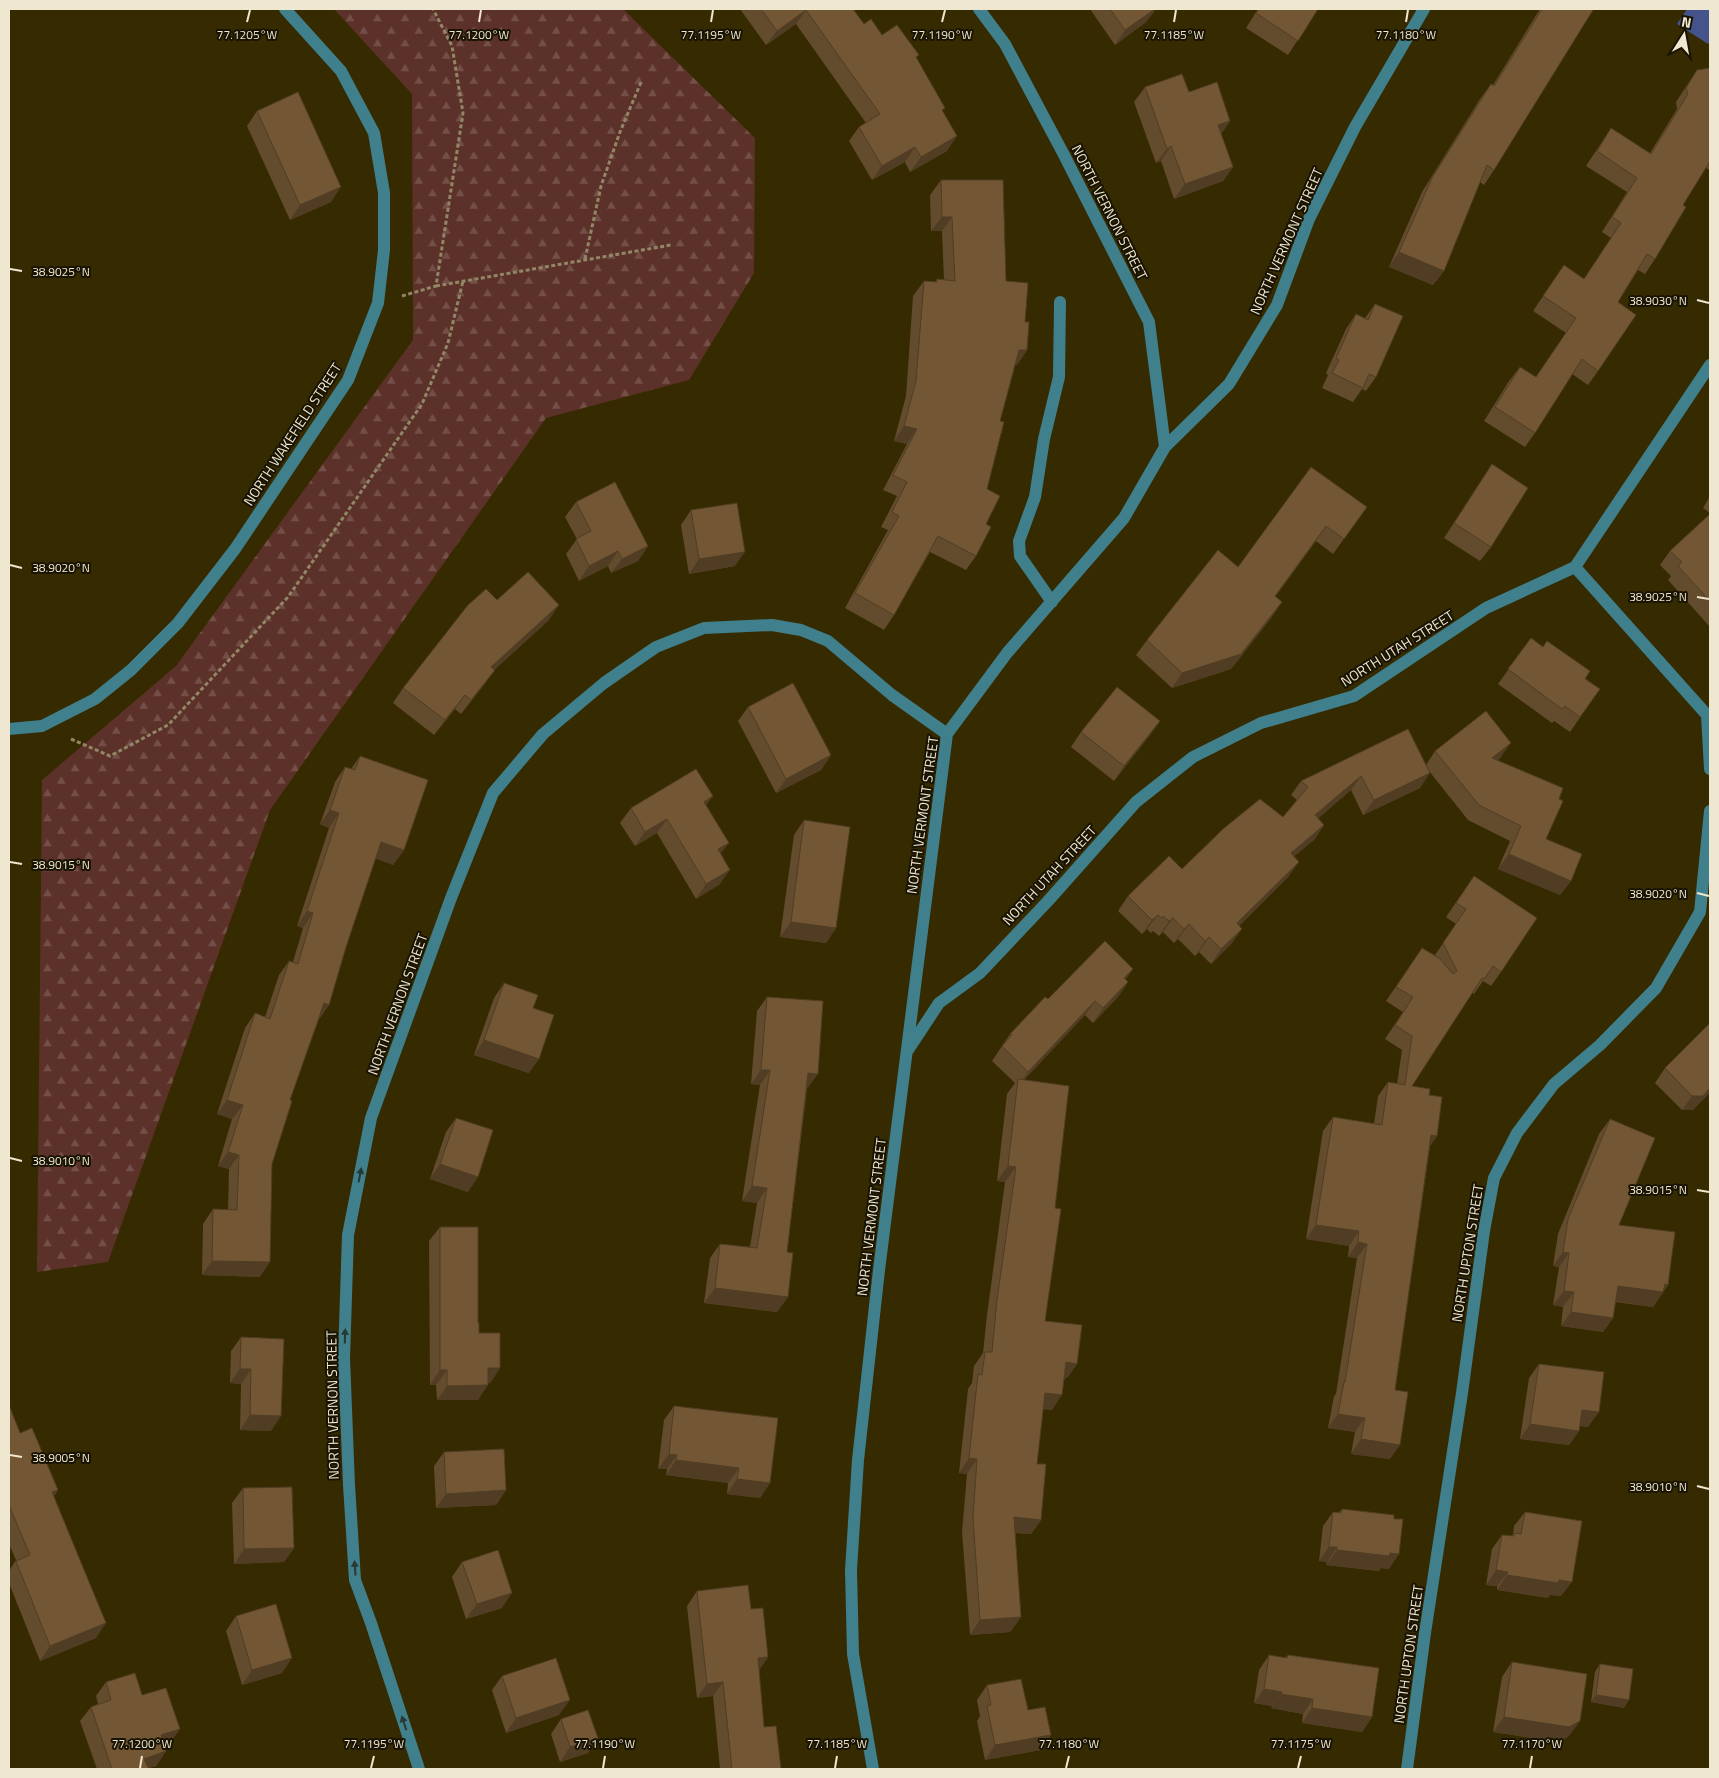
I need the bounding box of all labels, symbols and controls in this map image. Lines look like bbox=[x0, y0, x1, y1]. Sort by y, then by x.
north arrow bbox=[1659, 10, 1709, 60]
text: N bbox=[1680, 11, 1693, 33]
text: 77.1205°W bbox=[217, 25, 277, 44]
text: 77.1200°W bbox=[449, 25, 509, 44]
text: 77.1195°W bbox=[681, 25, 741, 44]
text: 77.1190°W bbox=[912, 25, 972, 44]
text: 77.1185°W bbox=[1144, 25, 1204, 44]
text: 77.1180°W bbox=[1376, 25, 1436, 44]
street label: NORTH VERNON STREET bbox=[1067, 141, 1154, 284]
street label: NORTH VERMONT STREET bbox=[1244, 164, 1328, 318]
text: 38.9025°N bbox=[32, 262, 90, 281]
text: 38.9030°N bbox=[1629, 291, 1687, 310]
street label: NORTH WAKEFIELD STREET bbox=[238, 358, 347, 510]
text: 38.9020°N bbox=[32, 558, 90, 577]
text: 38.9025°N bbox=[1629, 587, 1687, 606]
street label: NORTH UTAH STREET bbox=[1336, 604, 1458, 691]
street label: NORTH VERMONT STREET bbox=[901, 734, 944, 895]
street label: NORTH UTAH STREET bbox=[997, 820, 1101, 930]
text: 38.9015°N bbox=[32, 855, 90, 874]
text: 38.9020°N bbox=[1629, 884, 1687, 903]
street label: NORTH VERNON STREET bbox=[362, 930, 433, 1078]
street label: NORTH VERMONT STREET bbox=[851, 1136, 891, 1297]
text: 38.9010°N bbox=[32, 1151, 90, 1170]
one-way arrow bbox=[356, 1167, 364, 1183]
text: 38.9015°N bbox=[1629, 1180, 1687, 1199]
street label: NORTH UPTON STREET bbox=[1446, 1182, 1488, 1324]
one-way arrow bbox=[341, 1328, 349, 1344]
street label: NORTH VERNON STREET bbox=[320, 1330, 344, 1480]
text: 38.9005°N bbox=[32, 1448, 90, 1467]
text: 38.9010°N bbox=[1629, 1477, 1687, 1496]
one-way arrow bbox=[350, 1560, 358, 1576]
street label: NORTH UPTON STREET bbox=[1388, 1583, 1428, 1725]
one-way arrow bbox=[400, 1715, 408, 1730]
text: 77.1200°W bbox=[112, 1734, 172, 1753]
text: 77.1195°W bbox=[344, 1734, 404, 1753]
text: 77.1190°W bbox=[575, 1734, 635, 1753]
text: 77.1185°W bbox=[807, 1734, 867, 1753]
text: 77.1180°W bbox=[1039, 1734, 1099, 1753]
text: 77.1175°W bbox=[1271, 1734, 1331, 1753]
text: 77.1170°W bbox=[1502, 1734, 1562, 1753]

